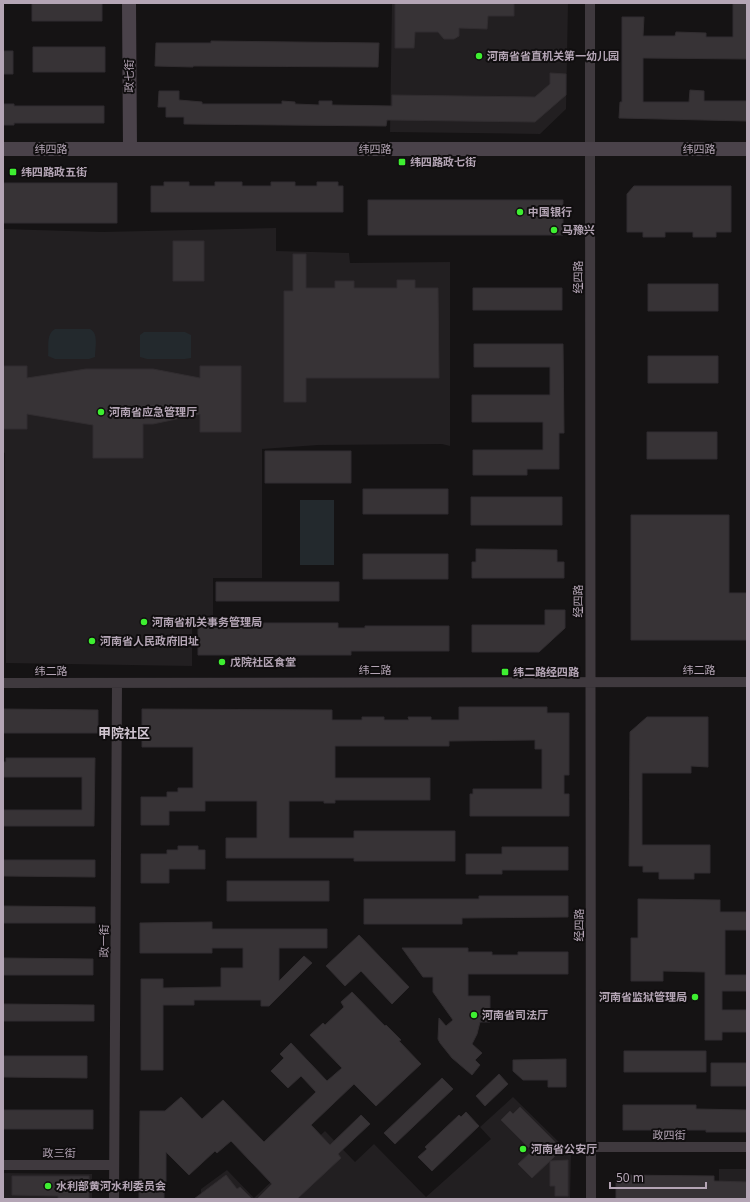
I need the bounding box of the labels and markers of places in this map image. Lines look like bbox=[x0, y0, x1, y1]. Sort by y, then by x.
place label: 河南省省直机关第一幼儿园 bbox=[487, 48, 619, 63]
marker: 河南省省直机关第一幼儿园 bbox=[474, 51, 484, 61]
place label: 纬四路政七街 bbox=[410, 154, 476, 169]
marker: 纬四路政七街 bbox=[397, 157, 407, 167]
place label: 纬四路政五街 bbox=[21, 164, 87, 179]
marker: 纬四路政五街 bbox=[8, 167, 18, 177]
place label: 中国银行 bbox=[528, 204, 572, 219]
marker: 中国银行 bbox=[515, 207, 525, 217]
place label: 马豫兴 bbox=[562, 222, 595, 237]
marker: 马豫兴 bbox=[549, 225, 559, 235]
place label: 河南省应急管理厅 bbox=[109, 404, 197, 419]
marker: 河南省应急管理厅 bbox=[96, 407, 106, 417]
place label: 河南省机关事务管理局 bbox=[152, 614, 262, 629]
marker: 河南省机关事务管理局 bbox=[139, 617, 149, 627]
place label: 河南省人民政府旧址 bbox=[100, 633, 199, 648]
marker: 河南省人民政府旧址 bbox=[87, 636, 97, 646]
place label: 戊院社区食堂 bbox=[230, 654, 296, 669]
marker: 戊院社区食堂 bbox=[217, 657, 227, 667]
place label: 纬二路经四路 bbox=[513, 664, 580, 679]
marker: 纬二路经四路 bbox=[500, 667, 510, 677]
place label: 河南省监狱管理局 bbox=[599, 989, 687, 1004]
marker: 河南省监狱管理局 bbox=[690, 992, 700, 1002]
place label: 河南省司法厅 bbox=[482, 1007, 548, 1022]
marker: 河南省司法厅 bbox=[469, 1010, 479, 1020]
place label: 河南省公安厅 bbox=[531, 1141, 597, 1156]
marker: 河南省公安厅 bbox=[518, 1144, 528, 1154]
place label: 水利部黄河水利委员会 bbox=[56, 1178, 166, 1193]
marker: 水利部黄河水利委员会 bbox=[43, 1181, 53, 1191]

